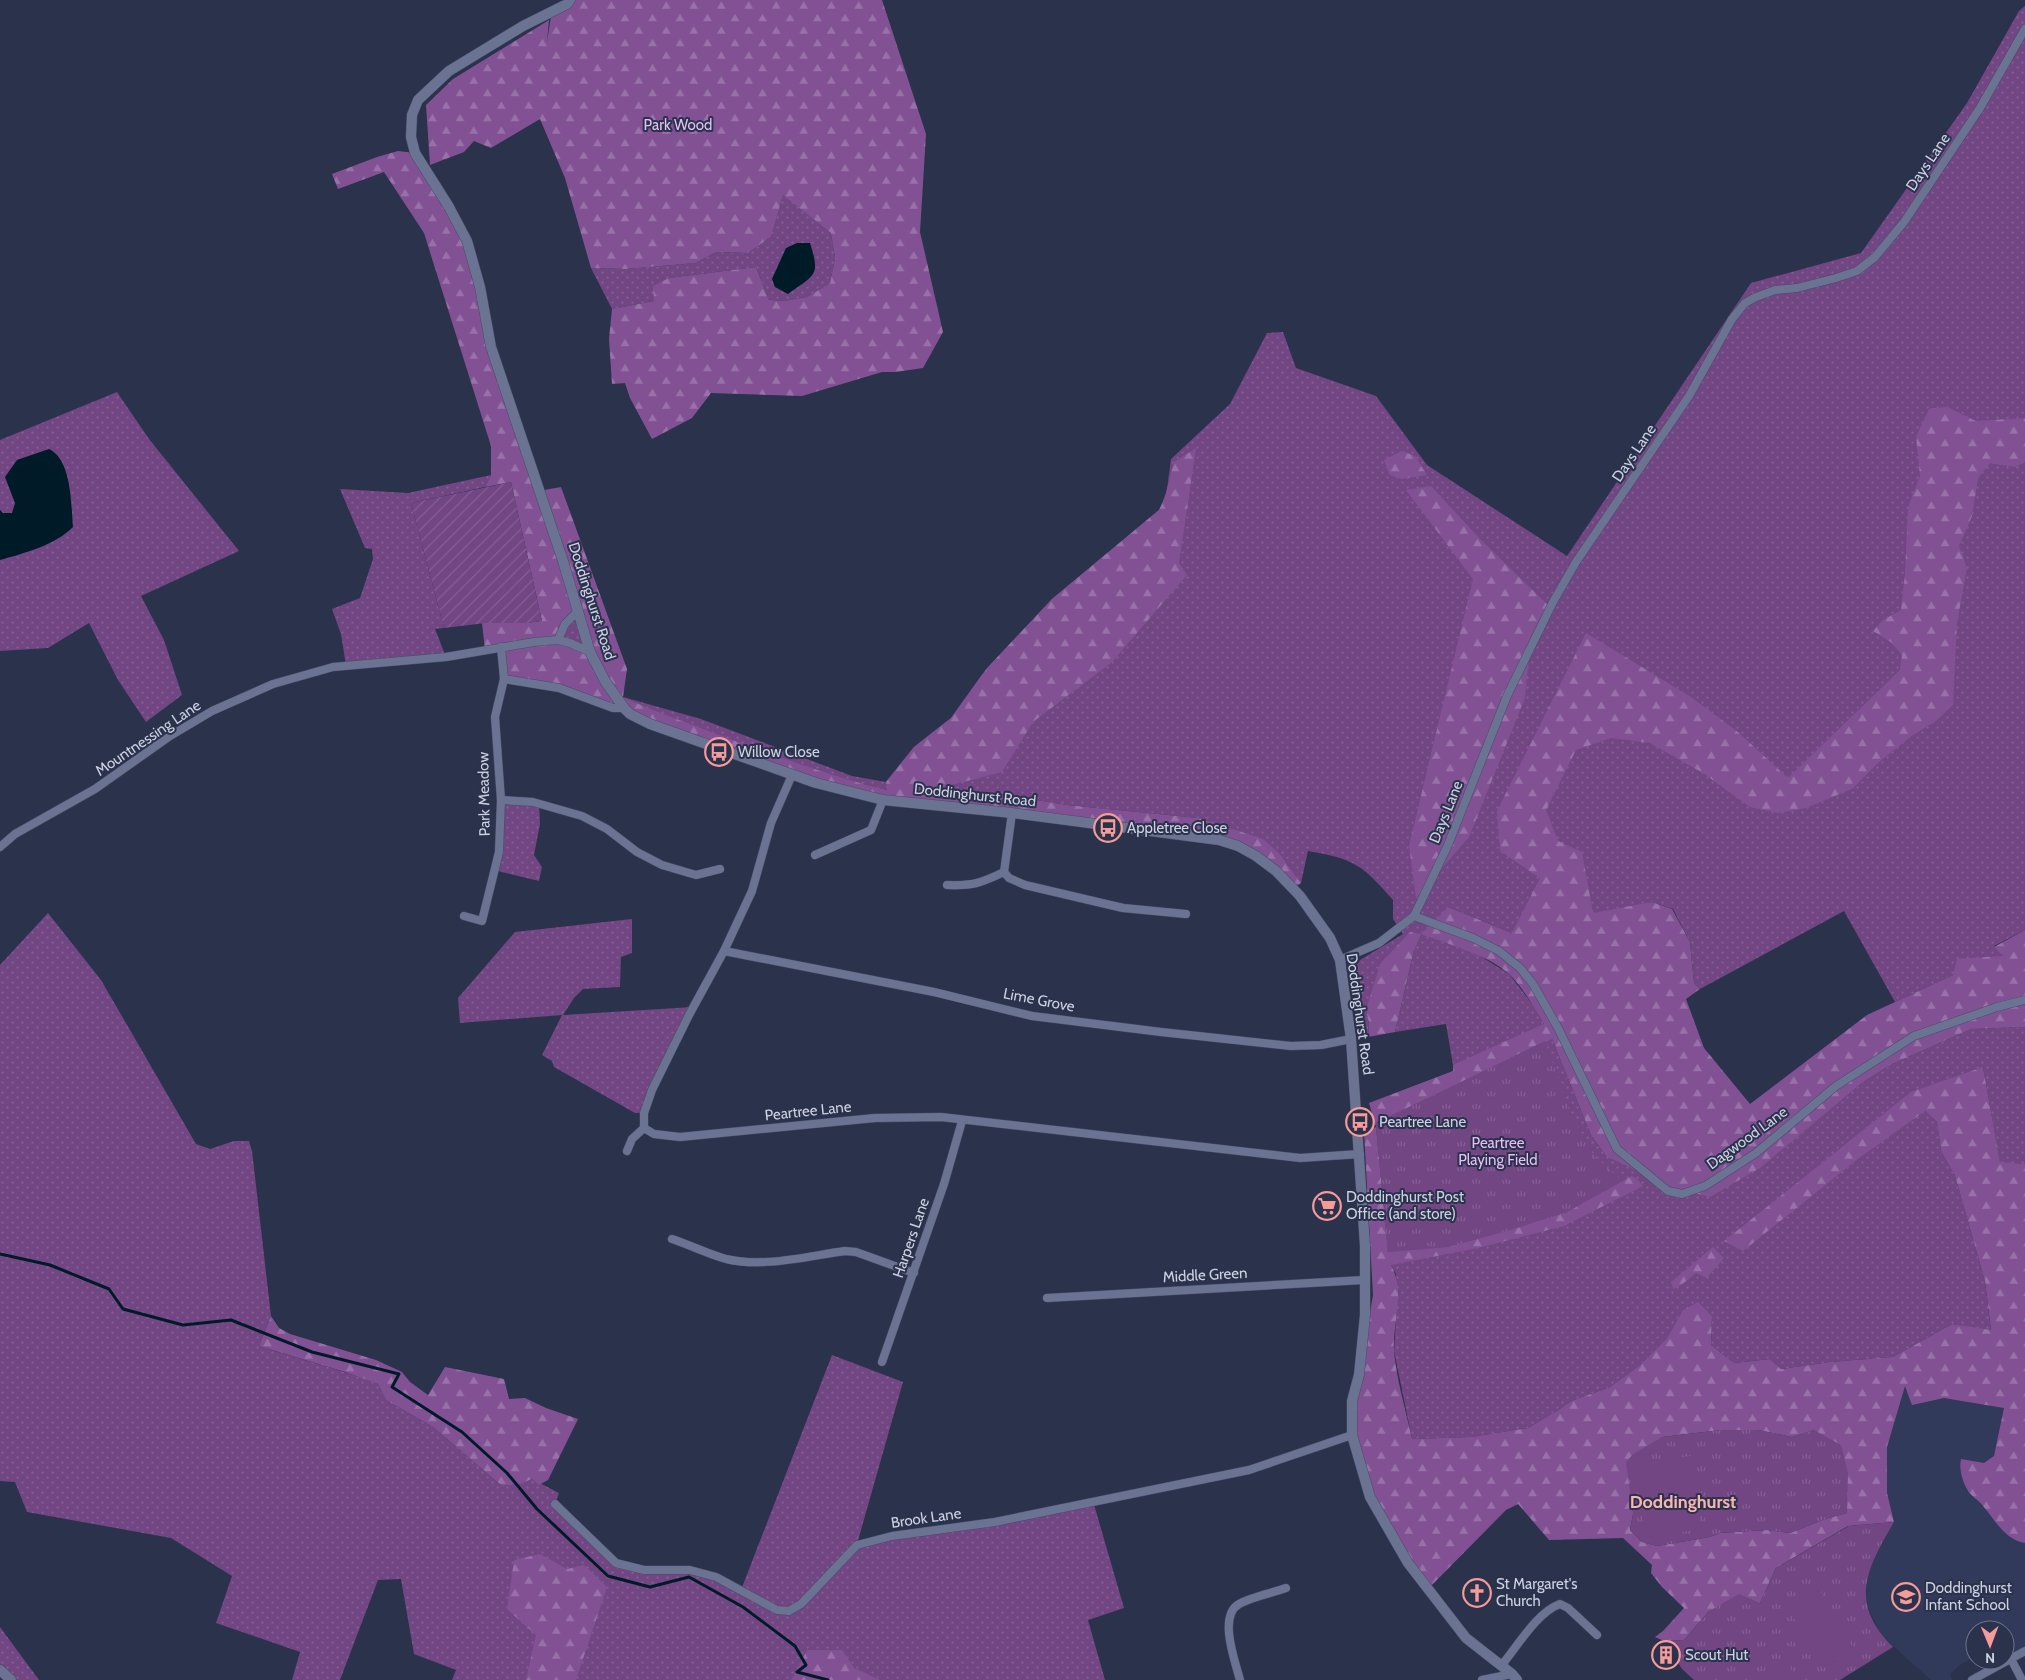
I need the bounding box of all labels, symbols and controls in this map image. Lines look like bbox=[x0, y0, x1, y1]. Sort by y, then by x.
park label: Park Wood bbox=[644, 116, 712, 134]
street label: Days Lane bbox=[1902, 130, 1954, 194]
street label: Days Lane bbox=[1608, 421, 1660, 485]
street label: Doddinghurst Road bbox=[564, 540, 620, 662]
street label: Mountnessing Lane bbox=[92, 696, 204, 780]
bus stop icon: Willow Close bbox=[704, 737, 734, 767]
place label: Willow Close bbox=[738, 743, 820, 761]
street label: Park Meadow bbox=[474, 751, 494, 836]
street label: Days Lane bbox=[1425, 778, 1467, 846]
street label: Doddinghurst Road bbox=[913, 780, 1037, 810]
bus stop icon: Appletree Close bbox=[1093, 813, 1123, 843]
place label: Appletree Close bbox=[1127, 819, 1228, 837]
street label: Doddinghurst Road bbox=[1343, 952, 1377, 1076]
street label: Lime Grove bbox=[1002, 984, 1077, 1016]
street label: Peartree Lane bbox=[764, 1097, 853, 1125]
street label: Dagwood Lane bbox=[1703, 1103, 1791, 1173]
bus stop icon: Peartree Lane bbox=[1345, 1107, 1375, 1137]
place label: Peartree Lane bbox=[1379, 1113, 1466, 1131]
park label: Peartree Playing Field bbox=[1458, 1134, 1538, 1169]
place label: Doddinghurst Post Office (and store) bbox=[1346, 1188, 1464, 1223]
supermarket icon: Doddinghurst Post Office (and store) bbox=[1312, 1191, 1342, 1221]
street label: Harpers Lane bbox=[889, 1195, 933, 1280]
street label: Middle Green bbox=[1162, 1264, 1248, 1286]
district label: Doddinghurst bbox=[1630, 1491, 1736, 1513]
street label: Brook Lane bbox=[890, 1504, 963, 1532]
place label: St Margaret's Church bbox=[1496, 1575, 1577, 1610]
church icon: St Margaret's Church bbox=[1462, 1578, 1492, 1608]
place label: Doddinghurst Infant School bbox=[1925, 1579, 2012, 1614]
school or university icon: Doddinghurst Infant School bbox=[1891, 1582, 1921, 1612]
north arrow bbox=[1965, 1620, 2015, 1670]
building icon: Scout Hut bbox=[1651, 1640, 1681, 1670]
place label: Scout Hut bbox=[1685, 1646, 1748, 1664]
text: N bbox=[1985, 1649, 1995, 1667]

